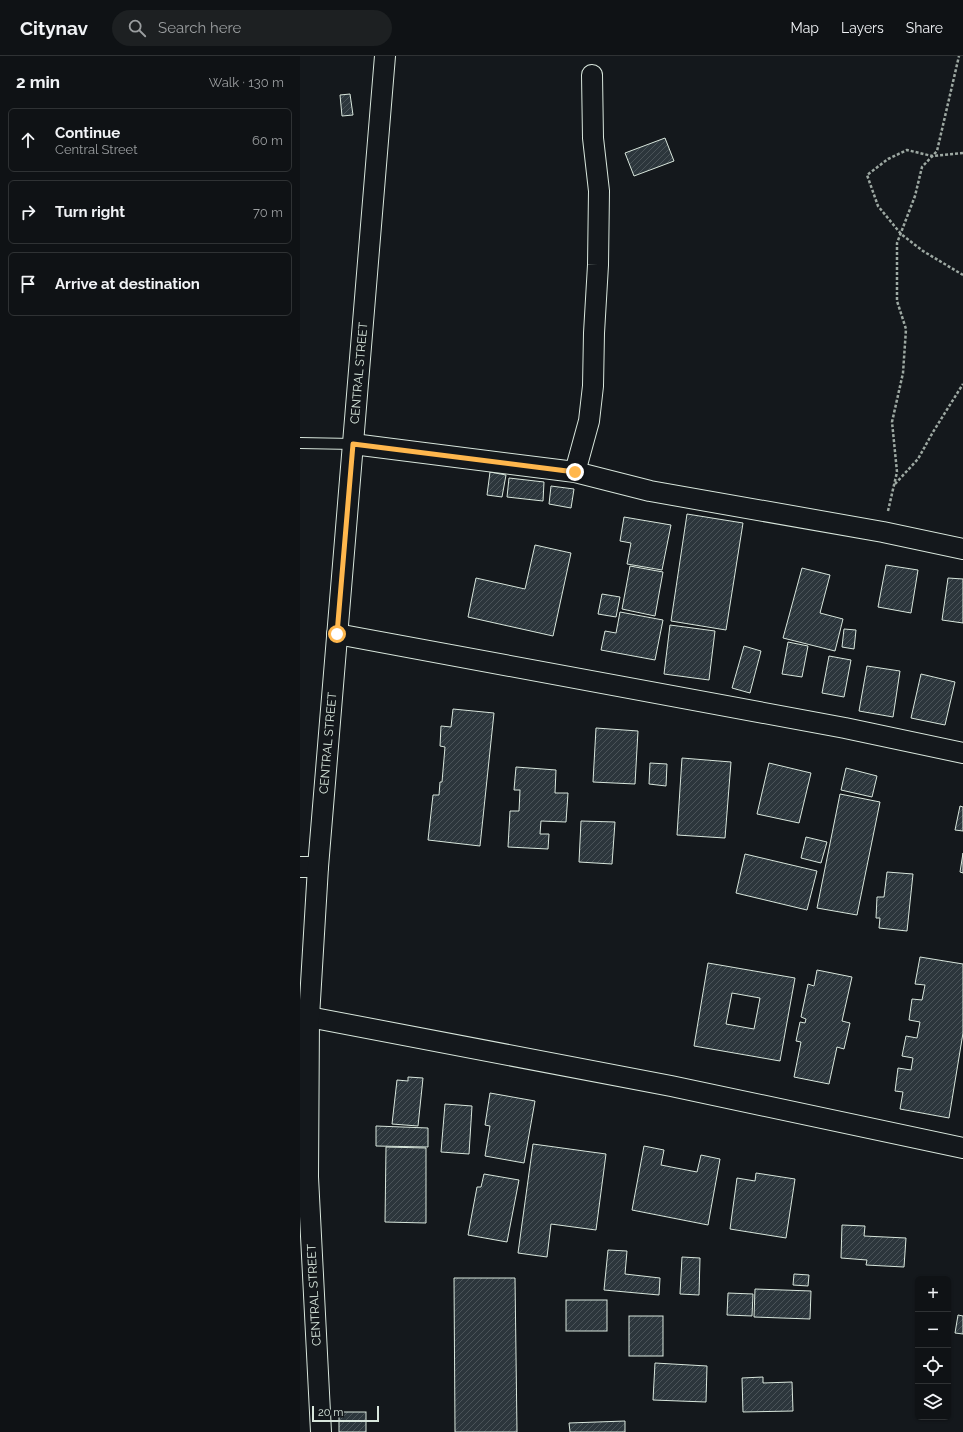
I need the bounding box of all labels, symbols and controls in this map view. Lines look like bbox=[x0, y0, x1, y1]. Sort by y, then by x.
search box bbox=[112, 10, 392, 46]
text: Citynav bbox=[20, 17, 88, 39]
icon: search bbox=[126, 17, 148, 39]
text: Search here bbox=[158, 19, 241, 37]
text: Map bbox=[791, 20, 819, 36]
text: Layers bbox=[841, 20, 884, 36]
text: Share bbox=[906, 20, 943, 36]
text: 2 min bbox=[16, 72, 60, 92]
text: Walk · 130 m bbox=[209, 75, 284, 90]
text: Continue bbox=[55, 124, 120, 142]
icon: ahead bbox=[17, 129, 39, 151]
text: 60 m bbox=[252, 133, 283, 148]
text: Central Street bbox=[55, 142, 138, 157]
icon: right bbox=[17, 201, 39, 223]
text: Turn right bbox=[55, 203, 125, 221]
text: 70 m bbox=[253, 205, 283, 220]
icon: arrive bbox=[17, 273, 39, 295]
text: Arrive at destination bbox=[55, 275, 200, 293]
street label: CENTRAL STREET bbox=[348, 321, 370, 424]
route end bbox=[566, 463, 584, 481]
route start bbox=[328, 625, 346, 643]
street label: CENTRAL STREET bbox=[317, 691, 339, 794]
street label: CENTRAL STREET bbox=[304, 1243, 324, 1346]
map controls bbox=[915, 1276, 951, 1420]
button: + bbox=[915, 1276, 951, 1312]
button: − bbox=[915, 1312, 951, 1348]
button: locate bbox=[915, 1348, 951, 1384]
button: layers bbox=[915, 1384, 951, 1420]
scale bar bbox=[312, 1404, 379, 1423]
text: 20 m bbox=[318, 1406, 343, 1419]

